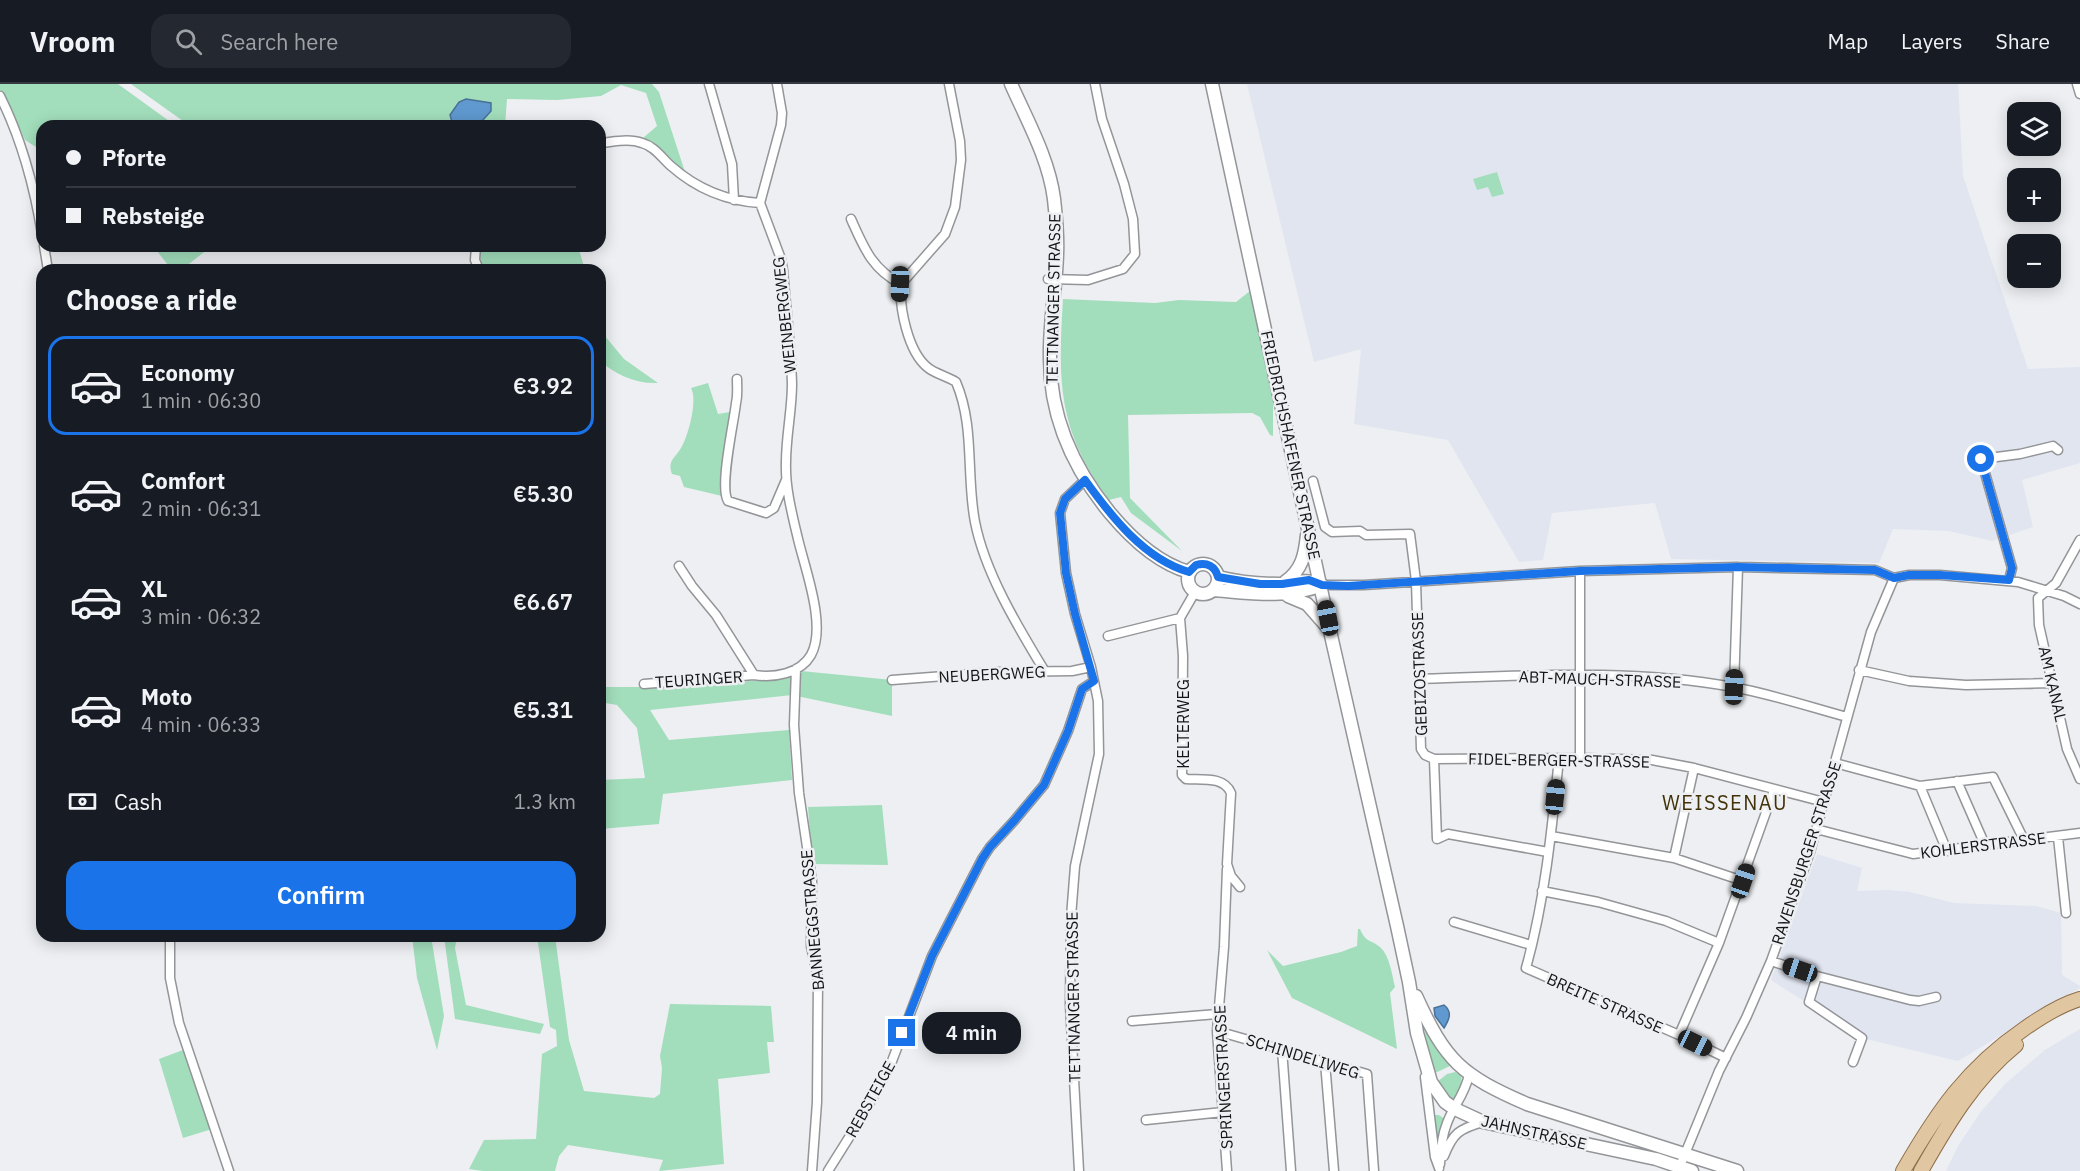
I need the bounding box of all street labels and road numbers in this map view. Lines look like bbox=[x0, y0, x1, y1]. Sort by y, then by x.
street label: TETTNANGER STRASSE bbox=[1042, 213, 1064, 385]
street label: WEINBERGWEG bbox=[768, 256, 800, 374]
street label: FRIEDRICHSHAFENER STRASSE bbox=[1257, 329, 1325, 561]
street label: GEBIZOSTRASSE bbox=[1407, 612, 1431, 736]
street label: AM KANAL bbox=[2035, 644, 2071, 724]
street label: NEUBERGWEG bbox=[938, 661, 1046, 687]
street label: TEURINGER bbox=[654, 666, 744, 692]
street label: ABT-MAUCH-STRASSE bbox=[1518, 666, 1682, 692]
street label: KELTERWEG bbox=[1173, 679, 1193, 769]
street label: FIDEL-BERGER-STRASSE bbox=[1468, 748, 1650, 772]
street label: RAVENSBURGER STRASSE bbox=[1767, 759, 1845, 947]
street label: KOHLERSTRASSE bbox=[1919, 827, 2047, 863]
street label: BANNEGGSTRASSE bbox=[796, 849, 828, 991]
street label: TETTNANGER STRASSE bbox=[1062, 911, 1084, 1083]
street label: BREITE STRASSE bbox=[1544, 968, 1666, 1038]
street label: SPRINGERSTRASSE bbox=[1209, 1005, 1237, 1149]
street label: SCHINDELIWEG bbox=[1244, 1029, 1362, 1083]
street label: REBSTEIGE bbox=[841, 1057, 899, 1141]
street label: JAHNSTRASSE bbox=[1479, 1110, 1589, 1154]

